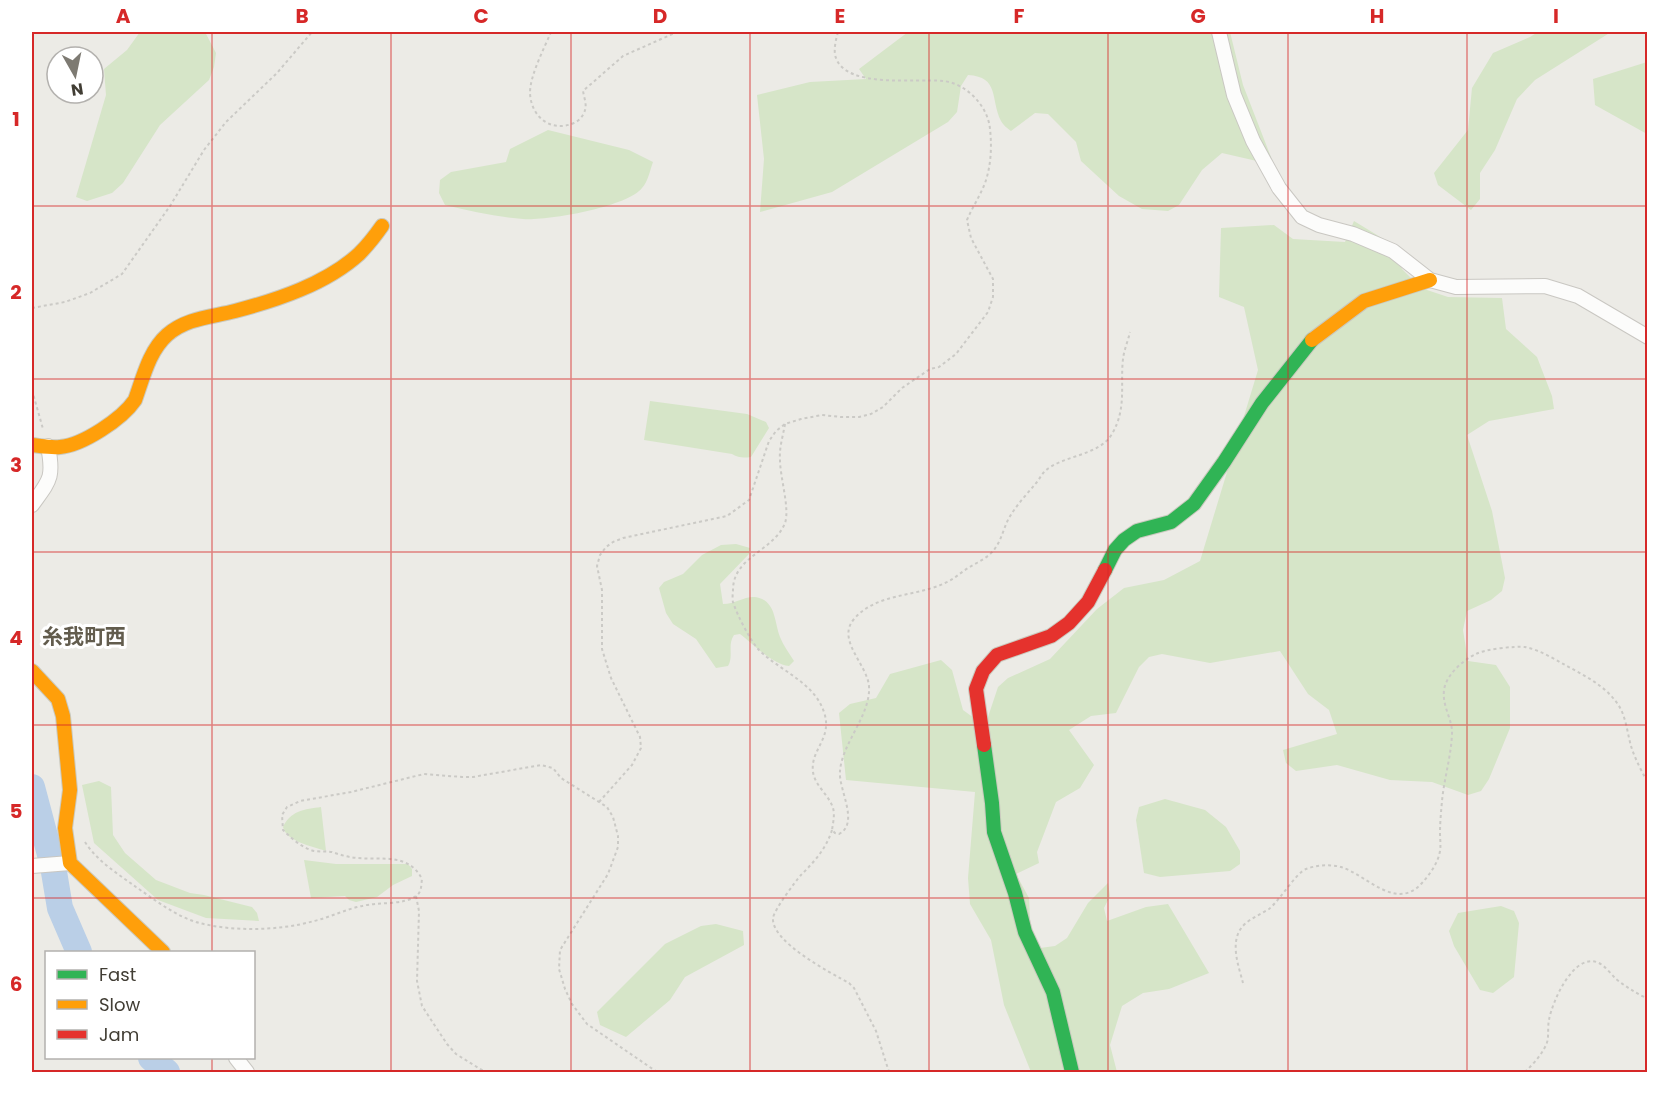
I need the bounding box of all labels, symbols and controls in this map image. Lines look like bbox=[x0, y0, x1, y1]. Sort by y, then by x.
text: A bbox=[116, 2, 131, 30]
text: B bbox=[295, 2, 309, 30]
text: C bbox=[473, 2, 489, 30]
text: D bbox=[653, 2, 667, 30]
text: E bbox=[835, 2, 845, 30]
text: F bbox=[1014, 2, 1025, 30]
text: G bbox=[1190, 2, 1206, 30]
text: H bbox=[1370, 2, 1384, 30]
text: I bbox=[1553, 2, 1559, 30]
north arrow bbox=[45, 45, 105, 105]
text: N bbox=[70, 77, 85, 102]
text: 1 bbox=[12, 105, 20, 133]
text: 2 bbox=[10, 278, 22, 306]
text: 3 bbox=[10, 451, 22, 479]
district label: 糸我町西 bbox=[42, 622, 126, 651]
text: 4 bbox=[9, 624, 23, 652]
text: 5 bbox=[10, 797, 23, 825]
legend bbox=[45, 951, 255, 1059]
text: Fast bbox=[99, 962, 136, 987]
text: 6 bbox=[10, 970, 22, 998]
text: Slow bbox=[99, 992, 141, 1017]
text: Jam bbox=[99, 1022, 139, 1047]

